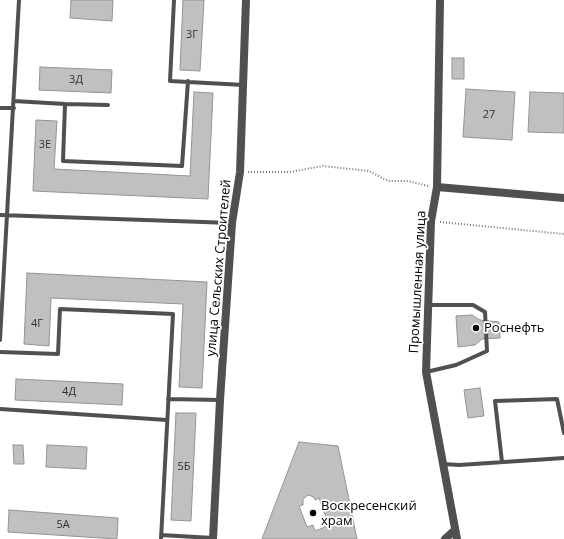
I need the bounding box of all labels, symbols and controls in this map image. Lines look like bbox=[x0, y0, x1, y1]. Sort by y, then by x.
house number: 3Г bbox=[186, 28, 198, 42]
house number: 3Д bbox=[69, 73, 83, 87]
house number: 27 bbox=[483, 108, 495, 122]
house number: 3Е bbox=[39, 138, 51, 152]
street label: улица Сельских Строителей bbox=[203, 179, 235, 357]
street label: Промышленная улица bbox=[406, 210, 430, 354]
house number: 4Г bbox=[31, 317, 43, 331]
place label: Роснефть bbox=[484, 320, 544, 336]
marker: Роснефть bbox=[471, 323, 481, 333]
house number: 4Д bbox=[62, 385, 76, 399]
house number: 5Б bbox=[177, 460, 191, 474]
place label: Воскресенский храм bbox=[321, 498, 417, 529]
marker: Воскресенский храм bbox=[308, 508, 318, 518]
house number: 5А bbox=[56, 518, 70, 532]

